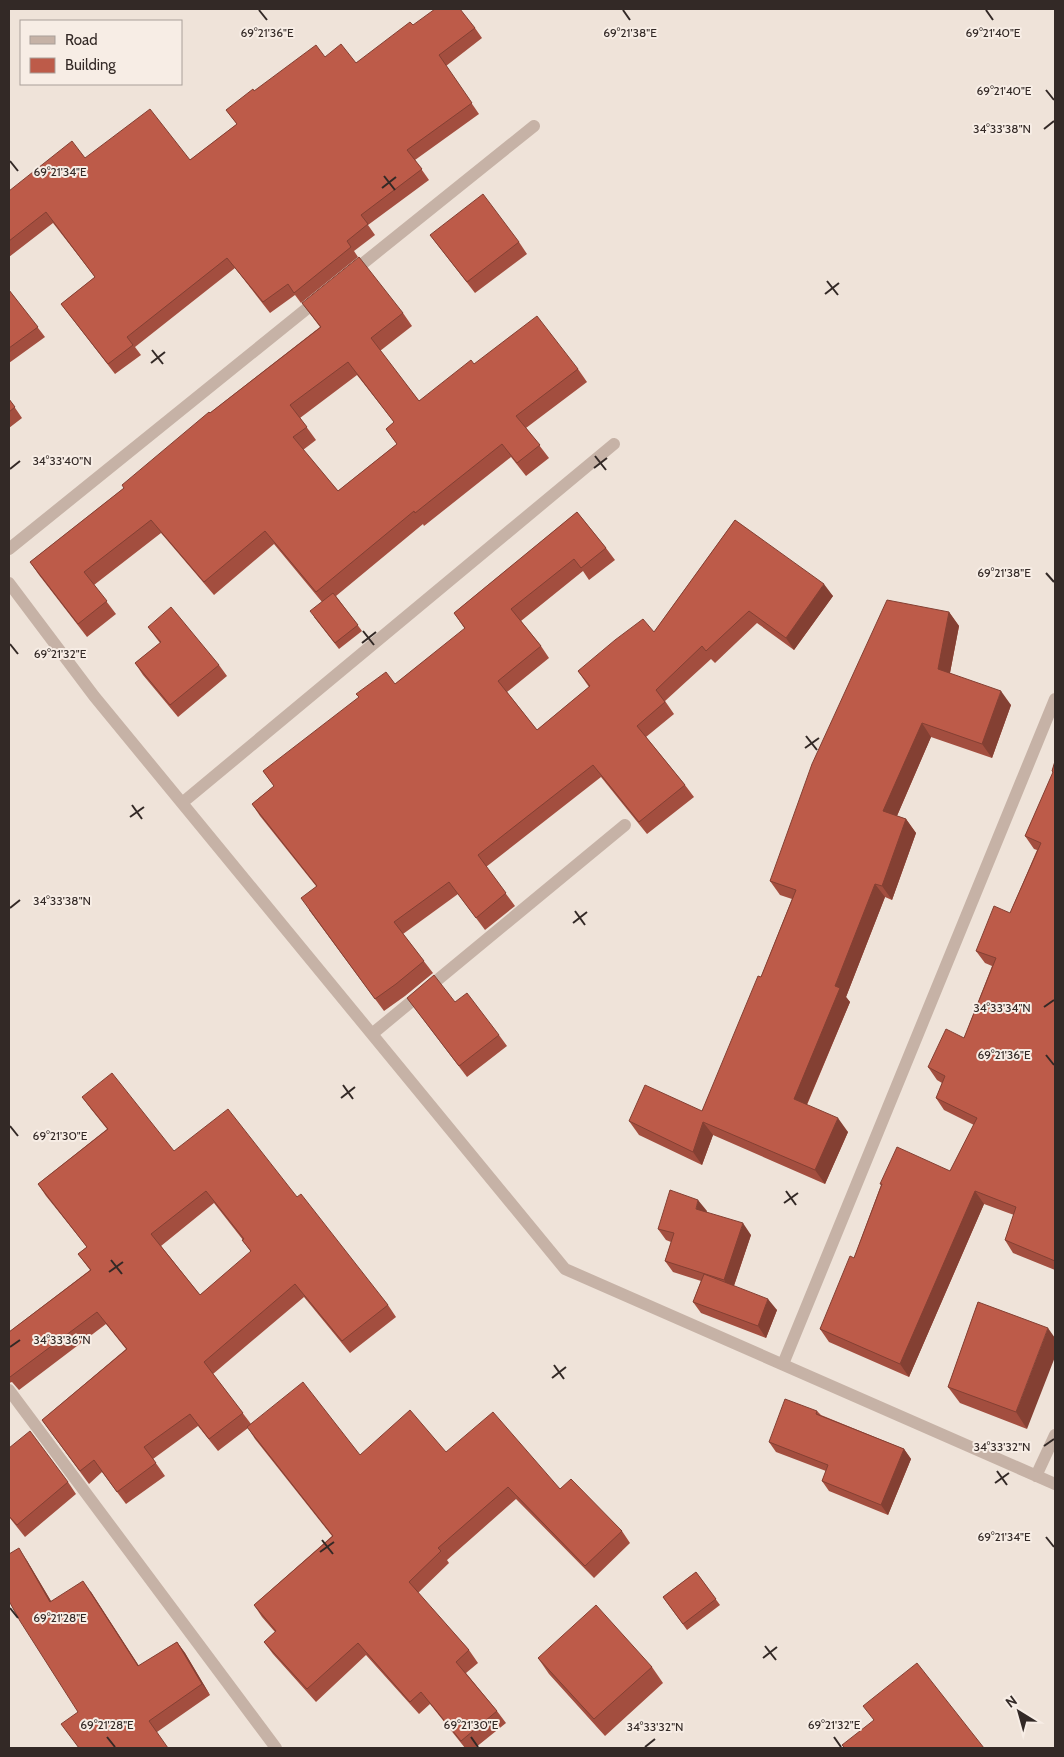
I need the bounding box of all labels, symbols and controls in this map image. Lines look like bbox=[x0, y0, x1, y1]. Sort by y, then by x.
legend bbox=[20, 20, 182, 85]
text: 69°21'36"E bbox=[240, 25, 294, 40]
text: 69°21'38"E bbox=[603, 25, 657, 40]
text: 69°21'40"E bbox=[966, 25, 1021, 40]
text: Road bbox=[65, 31, 98, 49]
text: Building bbox=[65, 56, 116, 74]
text: 69°21'40"E bbox=[977, 83, 1032, 98]
text: 34°33'38"N bbox=[973, 121, 1031, 136]
text: 69°21'34"E bbox=[33, 164, 87, 179]
text: 34°33'40"N bbox=[32, 453, 92, 468]
text: 69°21'38"E bbox=[977, 565, 1031, 580]
text: 69°21'32"E bbox=[34, 646, 87, 661]
text: 34°33'38"N bbox=[33, 893, 91, 908]
text: 34°33'34"N bbox=[973, 1000, 1031, 1015]
text: 69°21'36"E bbox=[977, 1047, 1031, 1062]
text: 69°21'30"E bbox=[33, 1128, 88, 1143]
text: 34°33'36"N bbox=[33, 1332, 91, 1347]
text: 34°33'32"N bbox=[974, 1439, 1030, 1454]
text: 69°21'34"E bbox=[977, 1529, 1031, 1544]
text: 69°21'28"E bbox=[33, 1610, 87, 1625]
north arrow bbox=[994, 1687, 1044, 1737]
text: N bbox=[1002, 1691, 1021, 1712]
text: 69°21'28"E bbox=[80, 1717, 134, 1732]
text: 69°21'30"E bbox=[444, 1717, 499, 1732]
text: 69°21'32"E bbox=[808, 1717, 861, 1732]
text: 34°33'32"N bbox=[627, 1719, 683, 1734]

